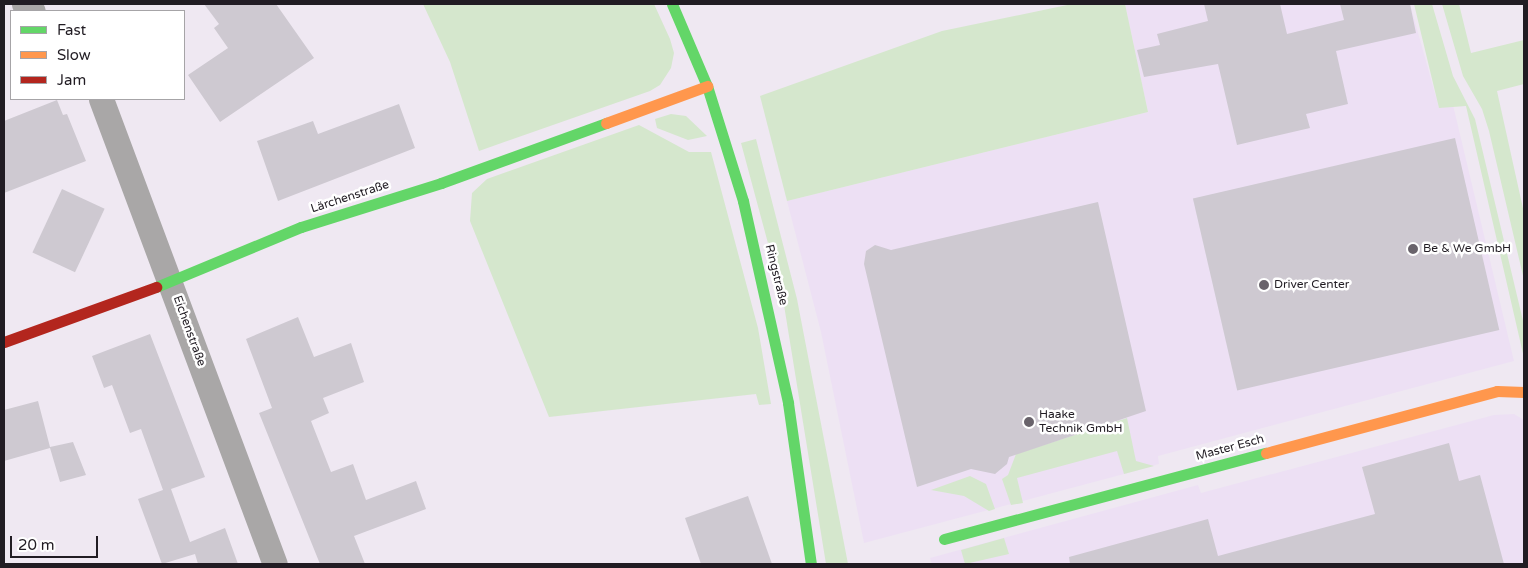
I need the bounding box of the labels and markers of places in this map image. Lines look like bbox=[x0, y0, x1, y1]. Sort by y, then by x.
place label: Be & We GmbH bbox=[1423, 242, 1511, 256]
marker: Be & We GmbH bbox=[1407, 243, 1419, 255]
place label: Driver Center bbox=[1274, 278, 1349, 292]
marker: Driver Center bbox=[1258, 279, 1270, 291]
place label: Haake Technik GmbH bbox=[1039, 408, 1123, 436]
marker: Haake Technik GmbH bbox=[1023, 416, 1035, 428]

